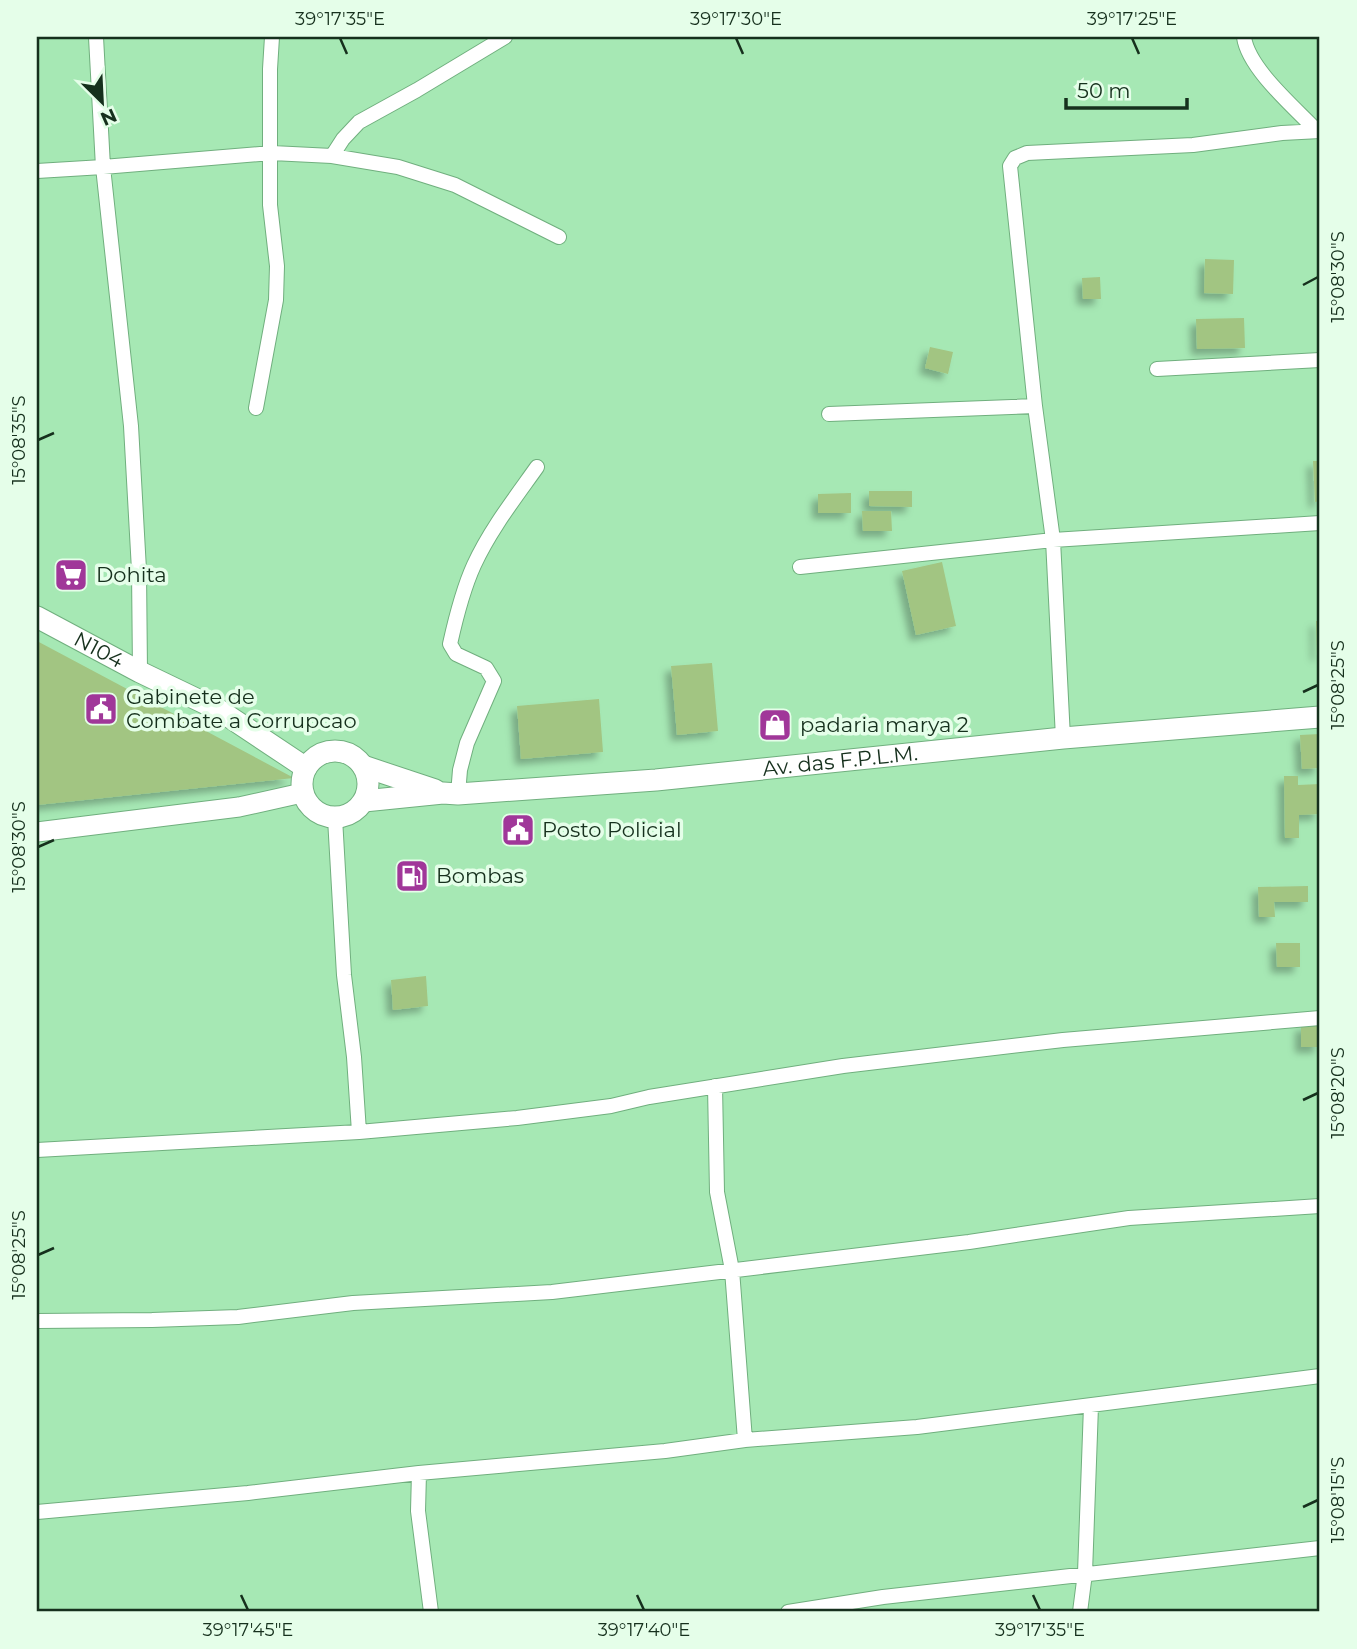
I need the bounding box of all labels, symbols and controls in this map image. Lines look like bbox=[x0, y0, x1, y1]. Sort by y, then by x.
text: 39°17'35"E bbox=[295, 8, 385, 30]
text: 39°17'30"E bbox=[690, 8, 782, 30]
text: 39°17'25"E bbox=[1087, 8, 1177, 30]
north arrow bbox=[66, 66, 136, 136]
scale bar bbox=[1066, 66, 1187, 110]
text: 50 m bbox=[1077, 78, 1131, 103]
text: N bbox=[97, 103, 120, 131]
text: 15°08'30"S bbox=[1327, 231, 1349, 323]
text: 15°08'35"S bbox=[8, 395, 30, 485]
supermarket icon: Dohita bbox=[52, 556, 90, 594]
place label: Dohita bbox=[96, 562, 167, 587]
street label: N104 bbox=[70, 626, 128, 673]
text: 15°08'25"S bbox=[1327, 640, 1349, 730]
place label: Gabinete de Combate a Corrupcao bbox=[126, 684, 357, 733]
public building icon: Gabinete de Combate a Corrupcao bbox=[82, 690, 120, 728]
shop icon: padaria marya 2 bbox=[756, 706, 794, 744]
place label: padaria marya 2 bbox=[800, 712, 969, 737]
street label: Av. das F.P.L.M. bbox=[761, 740, 919, 781]
text: 15°08'30"S bbox=[8, 801, 30, 893]
public building icon: Posto Policial bbox=[499, 811, 537, 849]
place label: Posto Policial bbox=[542, 817, 682, 842]
fuel station icon: Bombas bbox=[393, 857, 431, 895]
place label: Bombas bbox=[436, 863, 524, 888]
text: 15°08'20"S bbox=[1327, 1047, 1349, 1139]
text: 15°08'25"S bbox=[8, 1210, 30, 1300]
text: 15°08'15"S bbox=[1327, 1457, 1349, 1543]
text: 39°17'45"E bbox=[203, 1619, 293, 1641]
text: 39°17'40"E bbox=[598, 1619, 690, 1641]
text: 39°17'35"E bbox=[995, 1619, 1085, 1641]

